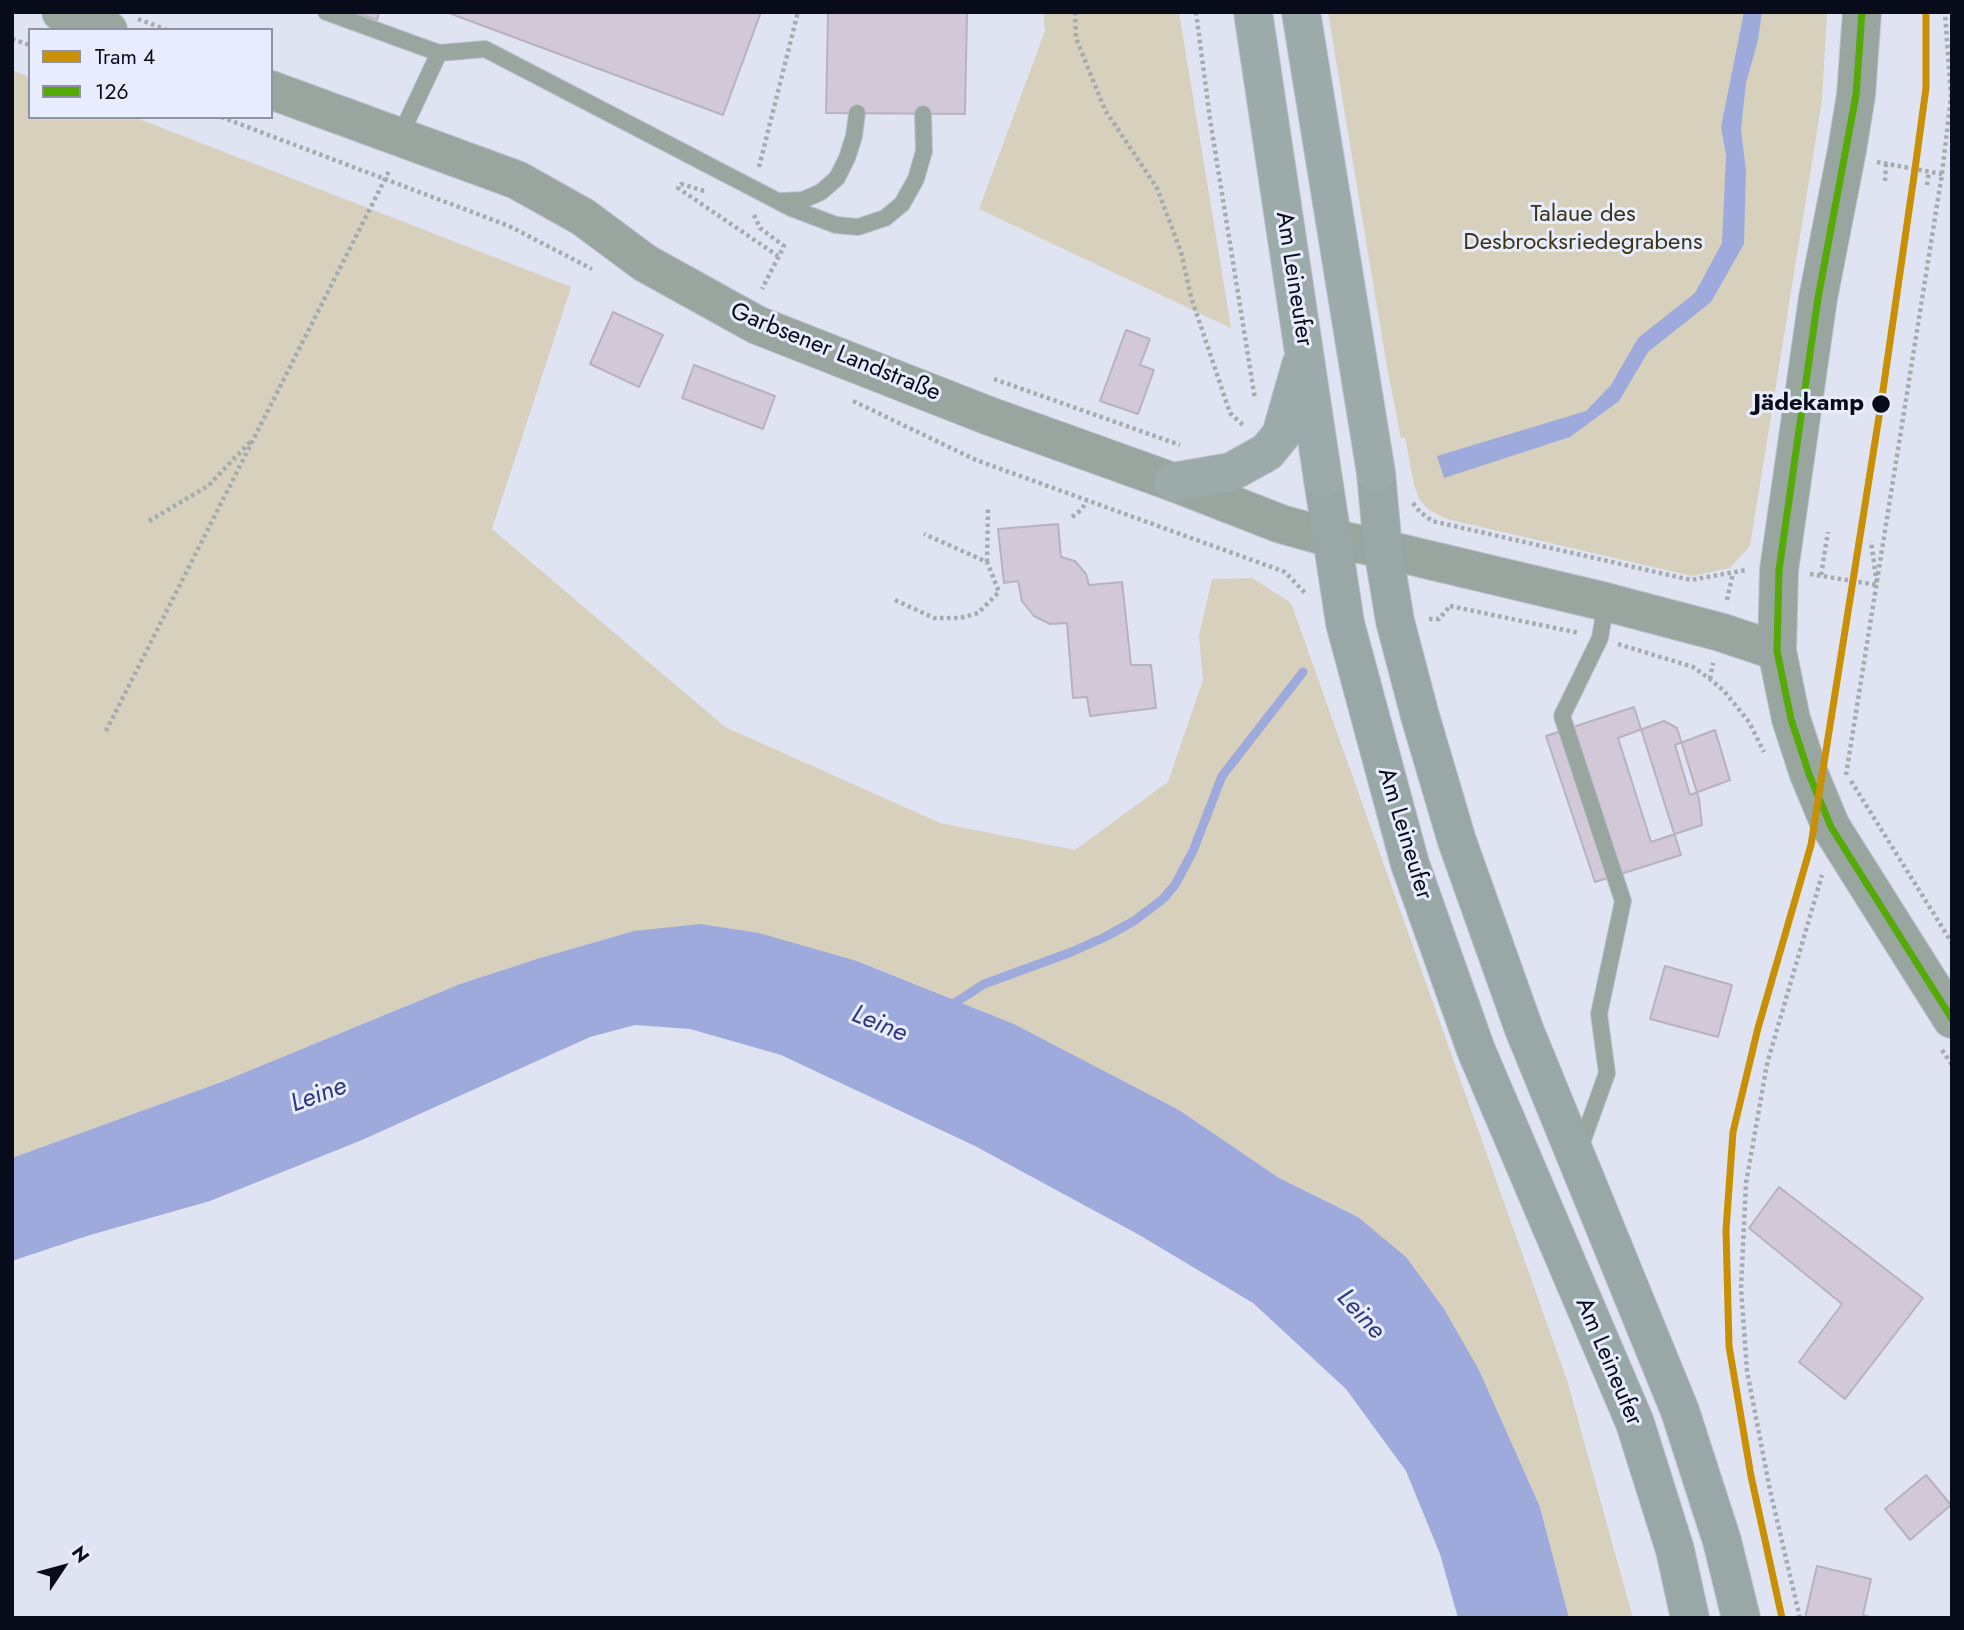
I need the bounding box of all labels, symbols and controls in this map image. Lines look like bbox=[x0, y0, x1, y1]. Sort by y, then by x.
legend bbox=[28, 28, 273, 119]
text: Tram 4 bbox=[95, 42, 155, 72]
text: 126 bbox=[95, 77, 129, 107]
park label: Talaue des Desbrocksriedegrabens bbox=[1463, 201, 1703, 257]
street label: Am Leineufer bbox=[1268, 209, 1318, 349]
street label: Garbsener Landstraße bbox=[726, 298, 944, 408]
place label: Jädekamp bbox=[1753, 390, 1864, 418]
marker: Jädekamp bbox=[1870, 393, 1892, 415]
street label: Am Leineufer bbox=[1370, 765, 1438, 903]
water label: Leine bbox=[847, 1000, 911, 1050]
water label: Leine bbox=[287, 1072, 351, 1120]
water label: Leine bbox=[1329, 1283, 1391, 1347]
street label: Am Leineufer bbox=[1568, 1294, 1648, 1430]
north arrow bbox=[28, 1532, 98, 1602]
text: N bbox=[65, 1540, 96, 1568]

